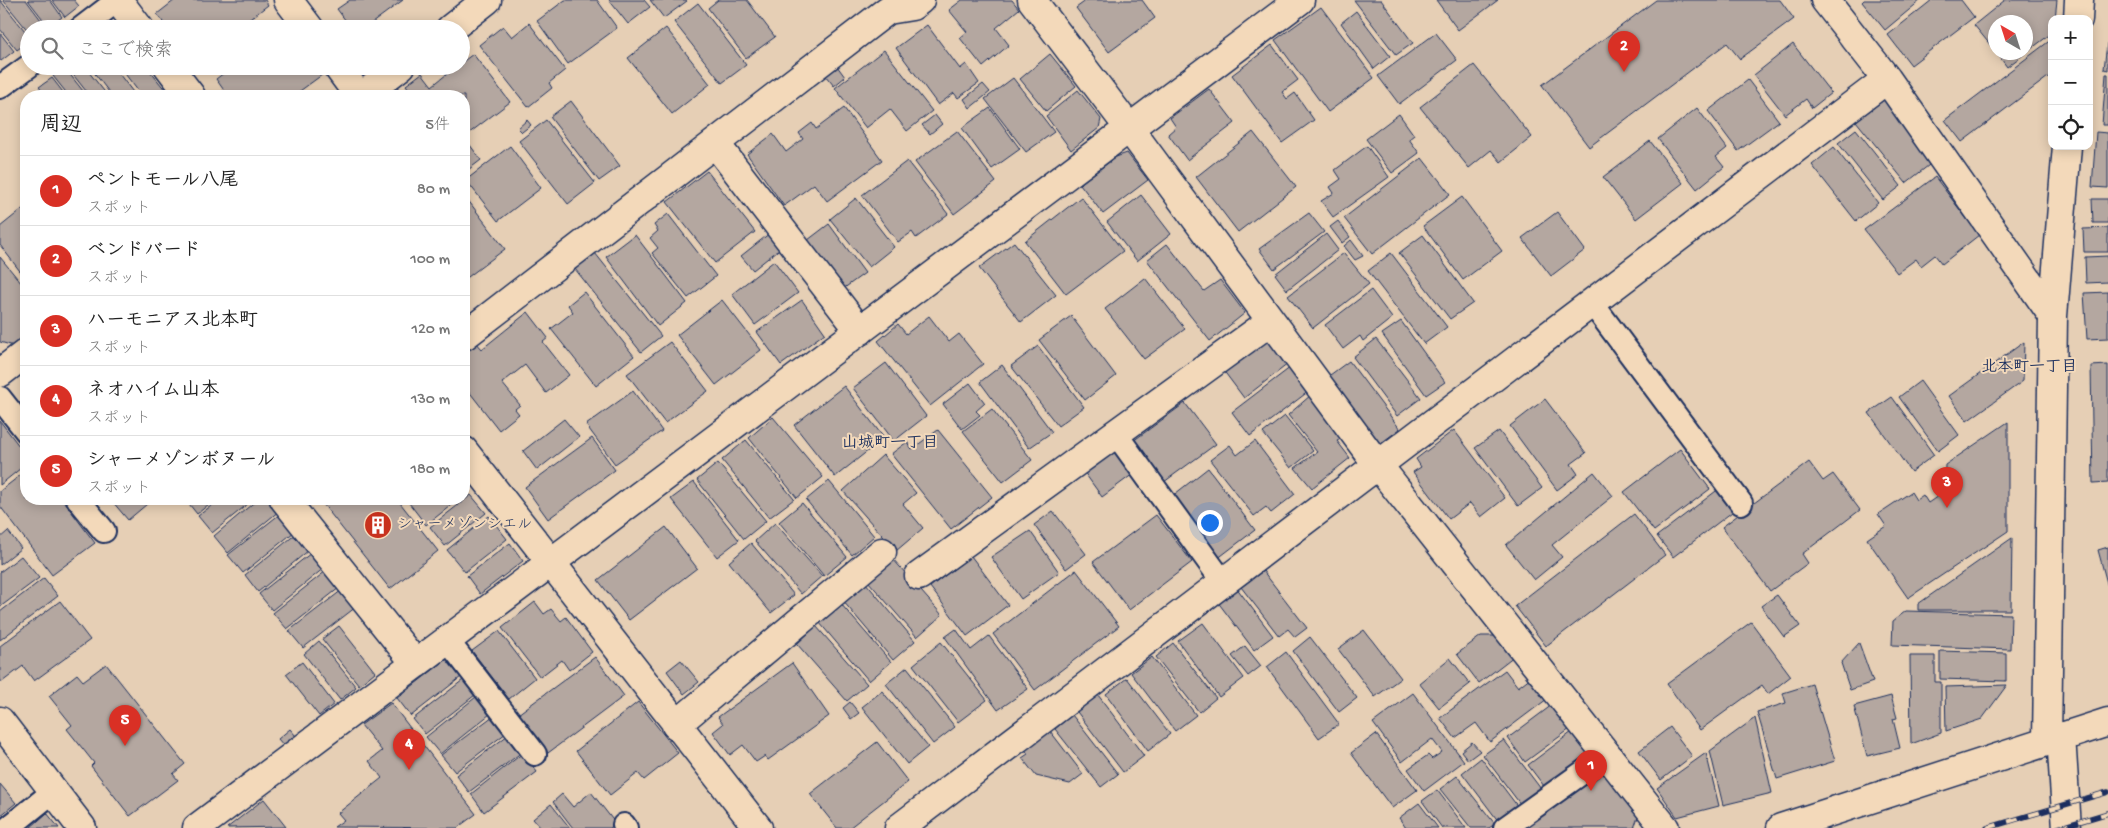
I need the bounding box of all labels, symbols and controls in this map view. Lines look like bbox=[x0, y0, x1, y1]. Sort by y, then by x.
north arrow bbox=[1988, 15, 2033, 60]
map controls bbox=[2048, 15, 2093, 150]
button: + bbox=[2048, 15, 2093, 60]
search box bbox=[20, 20, 470, 75]
pin: 2 bbox=[1608, 31, 1640, 72]
icon: search bbox=[38, 34, 66, 62]
text: ここで検索 bbox=[78, 40, 173, 63]
button: − bbox=[2048, 60, 2093, 105]
button: locate bbox=[2048, 105, 2093, 150]
text: 周辺 bbox=[40, 114, 82, 139]
text: 5件 bbox=[426, 117, 450, 136]
text: ペントモール八尾 bbox=[87, 170, 238, 193]
text: 1 bbox=[53, 181, 59, 200]
text: 80 m bbox=[417, 181, 450, 200]
text: スポット bbox=[87, 200, 151, 219]
text: ベンドバード bbox=[87, 240, 201, 263]
text: 2 bbox=[52, 251, 60, 270]
text: 100 m bbox=[410, 251, 450, 270]
text: スポット bbox=[87, 270, 151, 289]
text: ハーモニアス北本町 bbox=[87, 310, 258, 333]
text: 3 bbox=[52, 321, 60, 340]
text: 120 m bbox=[411, 321, 450, 340]
text: スポット bbox=[87, 340, 151, 359]
district label: 北本町一丁目 bbox=[1981, 357, 2077, 378]
text: ネオハイム山本 bbox=[87, 380, 219, 403]
text: 4 bbox=[52, 391, 60, 410]
text: 130 m bbox=[411, 391, 450, 410]
text: スポット bbox=[87, 410, 151, 429]
district label: 山城町一丁目 bbox=[842, 434, 938, 454]
text: シャーメゾンボヌール bbox=[87, 450, 275, 473]
text: 5 bbox=[52, 461, 60, 480]
text: 180 m bbox=[411, 461, 450, 480]
pin: 3 bbox=[1931, 467, 1963, 508]
text: スポット bbox=[87, 480, 151, 499]
building icon: シャーメゾンシエル bbox=[363, 510, 393, 540]
your location bbox=[1197, 510, 1223, 536]
place label: シャーメゾンシエル bbox=[397, 515, 532, 534]
pin: 5 bbox=[109, 705, 141, 746]
pin: 4 bbox=[393, 729, 425, 770]
pin: 1 bbox=[1575, 750, 1607, 791]

